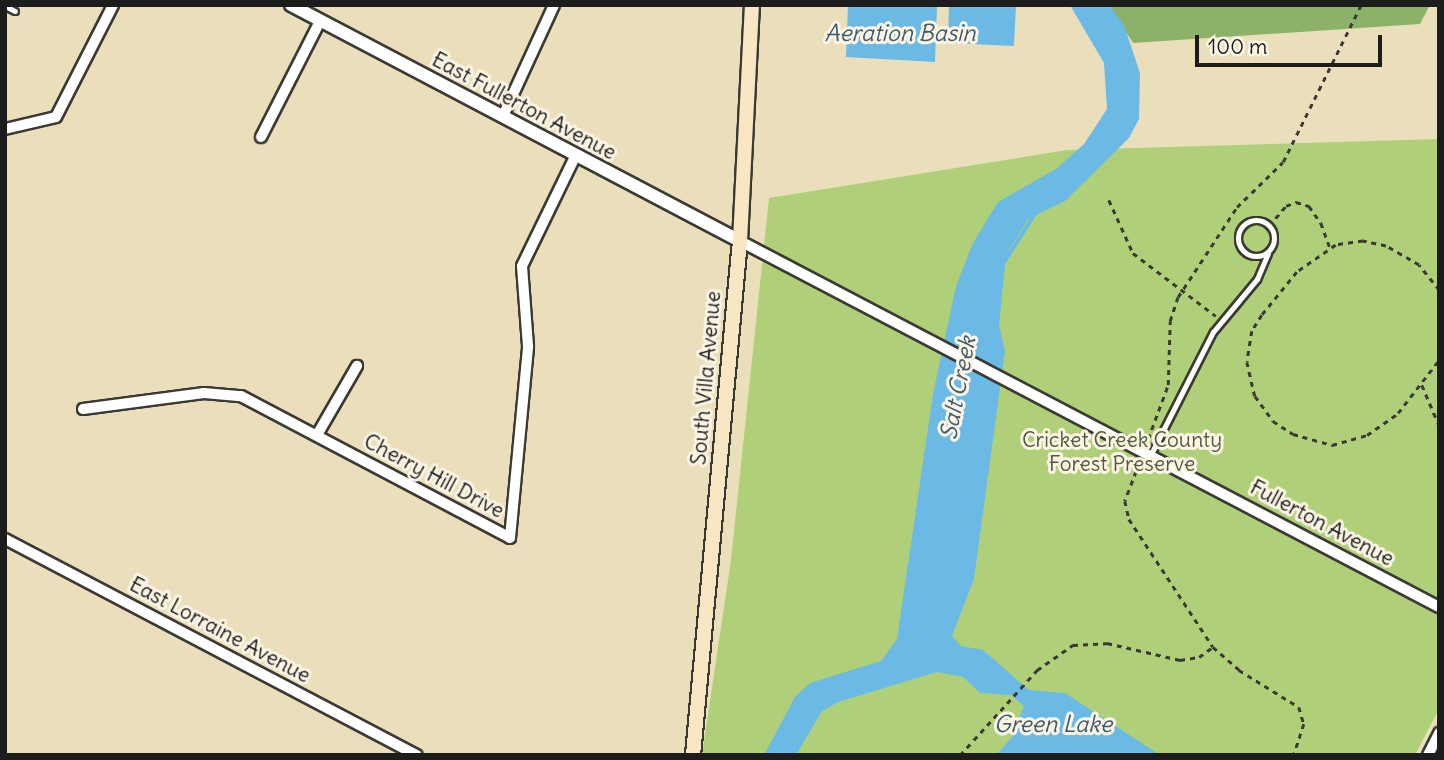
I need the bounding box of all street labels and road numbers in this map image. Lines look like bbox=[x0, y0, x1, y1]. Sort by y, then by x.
street label: East Fullerton Avenue bbox=[428, 47, 620, 165]
street label: South Villa Avenue bbox=[686, 290, 726, 466]
street label: Cherry Hill Drive bbox=[360, 428, 508, 524]
street label: Fullerton Avenue bbox=[1246, 475, 1398, 571]
street label: East Lorraine Avenue bbox=[125, 572, 315, 688]

